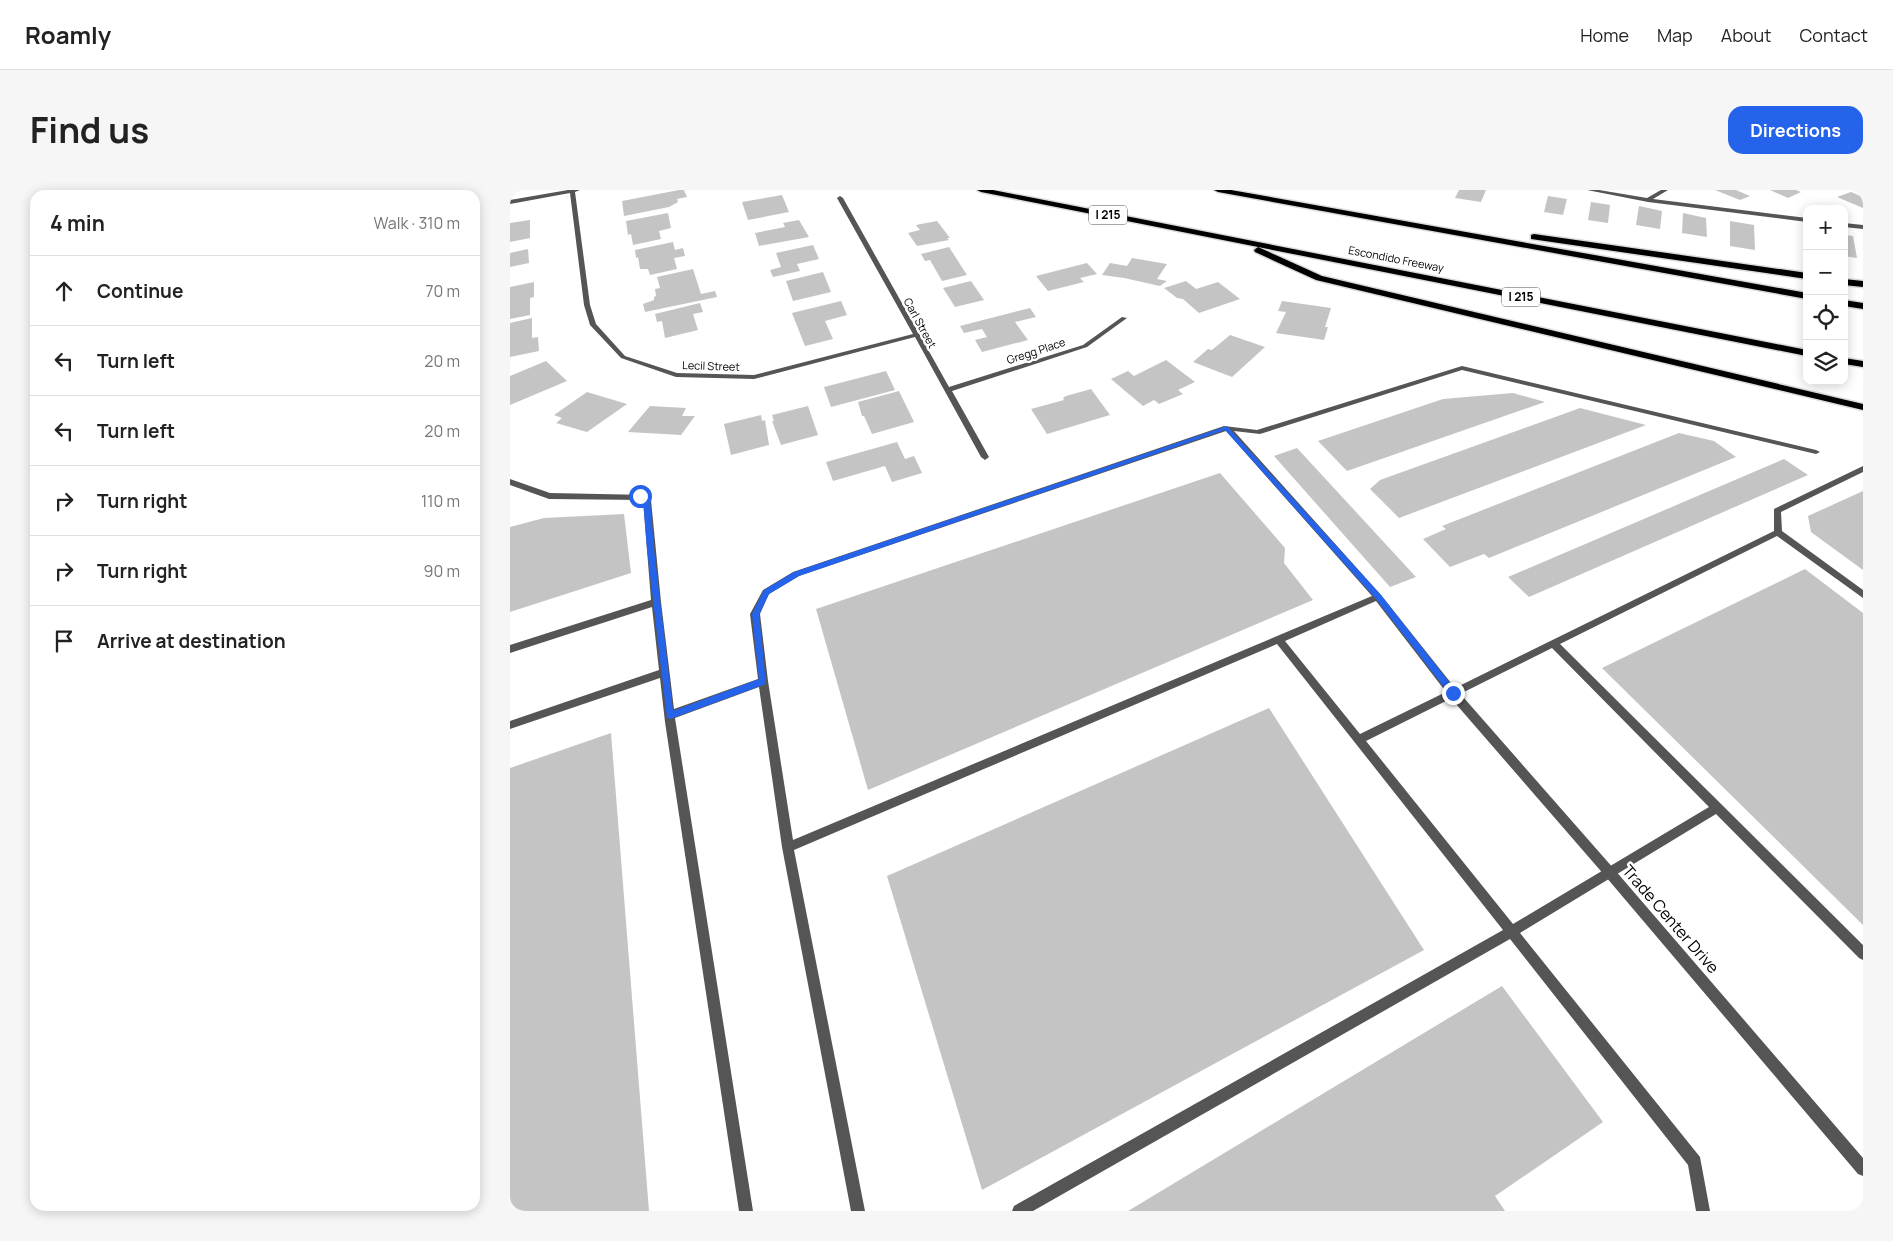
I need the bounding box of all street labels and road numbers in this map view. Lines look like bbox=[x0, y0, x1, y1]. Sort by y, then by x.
road number: I 215 bbox=[1089, 206, 1127, 224]
street label: Escondido Freeway bbox=[1347, 242, 1445, 275]
road number: I 215 bbox=[1502, 288, 1540, 306]
street label: Carl Street bbox=[901, 295, 940, 350]
street label: Gregg Place bbox=[1005, 334, 1068, 367]
street label: Lecil Street bbox=[682, 357, 740, 374]
street label: Trade Center Drive bbox=[1618, 860, 1724, 978]

